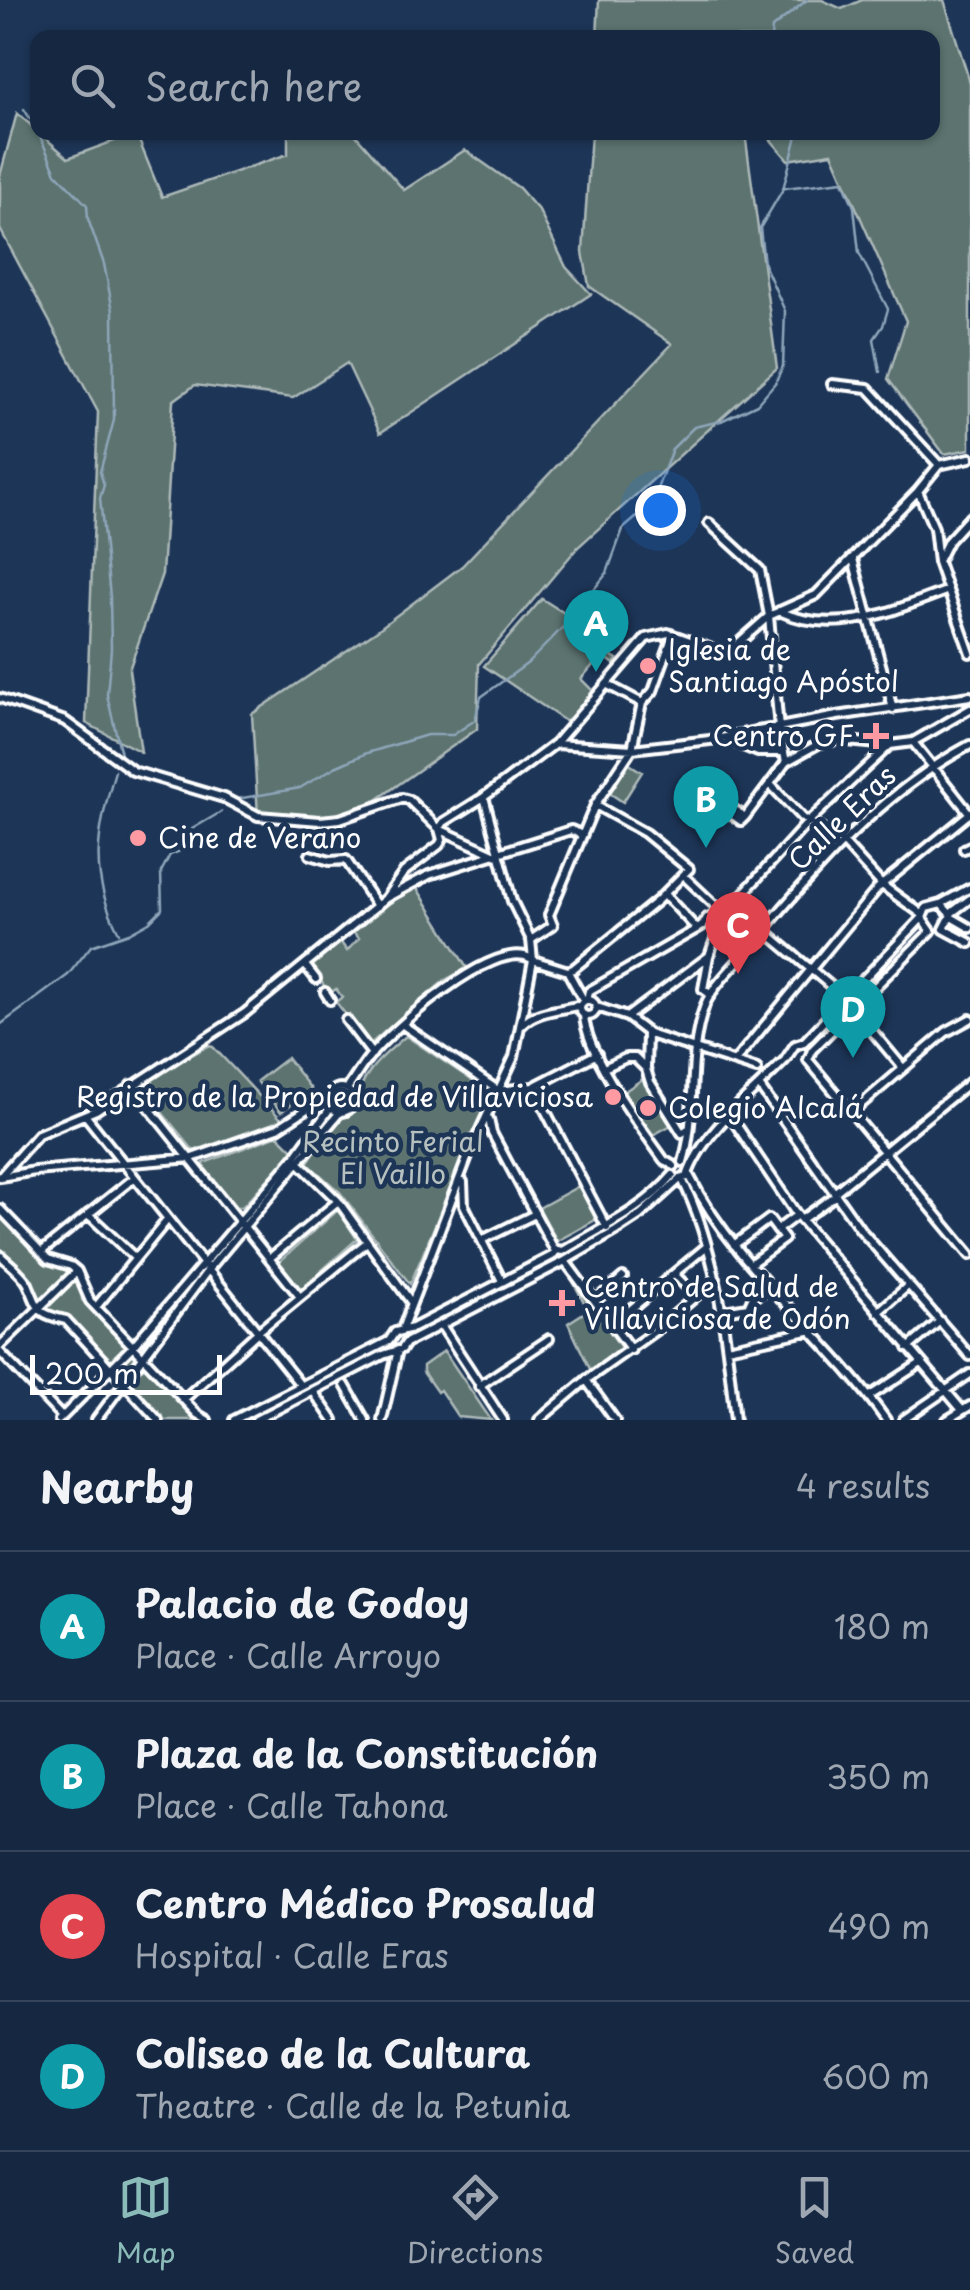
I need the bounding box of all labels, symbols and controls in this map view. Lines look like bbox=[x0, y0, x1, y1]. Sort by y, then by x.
search box bbox=[30, 30, 940, 140]
text: Search here bbox=[145, 57, 362, 114]
icon: search bbox=[65, 58, 120, 113]
your location bbox=[635, 485, 686, 536]
pin: A bbox=[564, 590, 628, 672]
place label: Iglesia de Santiago Apóstol bbox=[668, 627, 899, 702]
marker: Iglesia de Santiago Apóstol bbox=[637, 655, 659, 677]
place label: Centro GF bbox=[712, 713, 854, 756]
marker: Centro GF bbox=[863, 723, 889, 749]
street label: Calle Eras bbox=[777, 754, 905, 880]
pin: B bbox=[674, 766, 738, 848]
place label: Cine de Verano bbox=[158, 815, 361, 858]
marker: Cine de Verano bbox=[127, 827, 149, 849]
pin: C bbox=[706, 892, 770, 974]
pin: D bbox=[820, 976, 886, 1058]
place label: Registro de la Propiedad de Villaviciosa bbox=[76, 1074, 594, 1117]
place label: Colegio Alcalá bbox=[668, 1085, 863, 1128]
marker: Registro de la Propiedad de Villaviciosa bbox=[602, 1086, 624, 1108]
marker: Colegio Alcalá bbox=[637, 1097, 659, 1119]
park label: Recinto Ferial El Vaillo bbox=[302, 1119, 484, 1194]
place label: Centro de Salud de Villaviciosa de Odón bbox=[584, 1264, 851, 1339]
marker: Centro de Salud de Villaviciosa de Odón bbox=[549, 1290, 575, 1316]
scale bar bbox=[30, 1350, 222, 1394]
text: 200 m bbox=[45, 1351, 138, 1394]
text: Nearby bbox=[40, 1454, 194, 1517]
text: 4 results bbox=[796, 1461, 930, 1509]
text: Palacio de Godoy bbox=[135, 1574, 469, 1631]
text: A bbox=[60, 1602, 85, 1650]
text: 180 m bbox=[834, 1602, 930, 1650]
text: Place · Calle Arroyo bbox=[135, 1631, 441, 1679]
text: Plaza de la Constitución bbox=[135, 1724, 598, 1781]
text: B bbox=[62, 1752, 83, 1800]
text: 350 m bbox=[826, 1752, 930, 1800]
text: Place · Calle Tahona bbox=[135, 1781, 448, 1829]
text: Centro Médico Prosalud bbox=[135, 1874, 595, 1931]
text: C bbox=[60, 1902, 85, 1950]
text: 490 m bbox=[827, 1902, 930, 1950]
text: Hospital · Calle Eras bbox=[135, 1931, 449, 1979]
text: Coliseo de la Cultura bbox=[135, 2024, 530, 2081]
text: D bbox=[60, 2052, 85, 2100]
text: 600 m bbox=[822, 2052, 930, 2100]
text: Theatre · Calle de la Petunia bbox=[135, 2081, 570, 2129]
tab: Map bbox=[116, 2170, 176, 2273]
tab: Directions bbox=[407, 2170, 543, 2273]
tab: Saved bbox=[775, 2170, 854, 2273]

